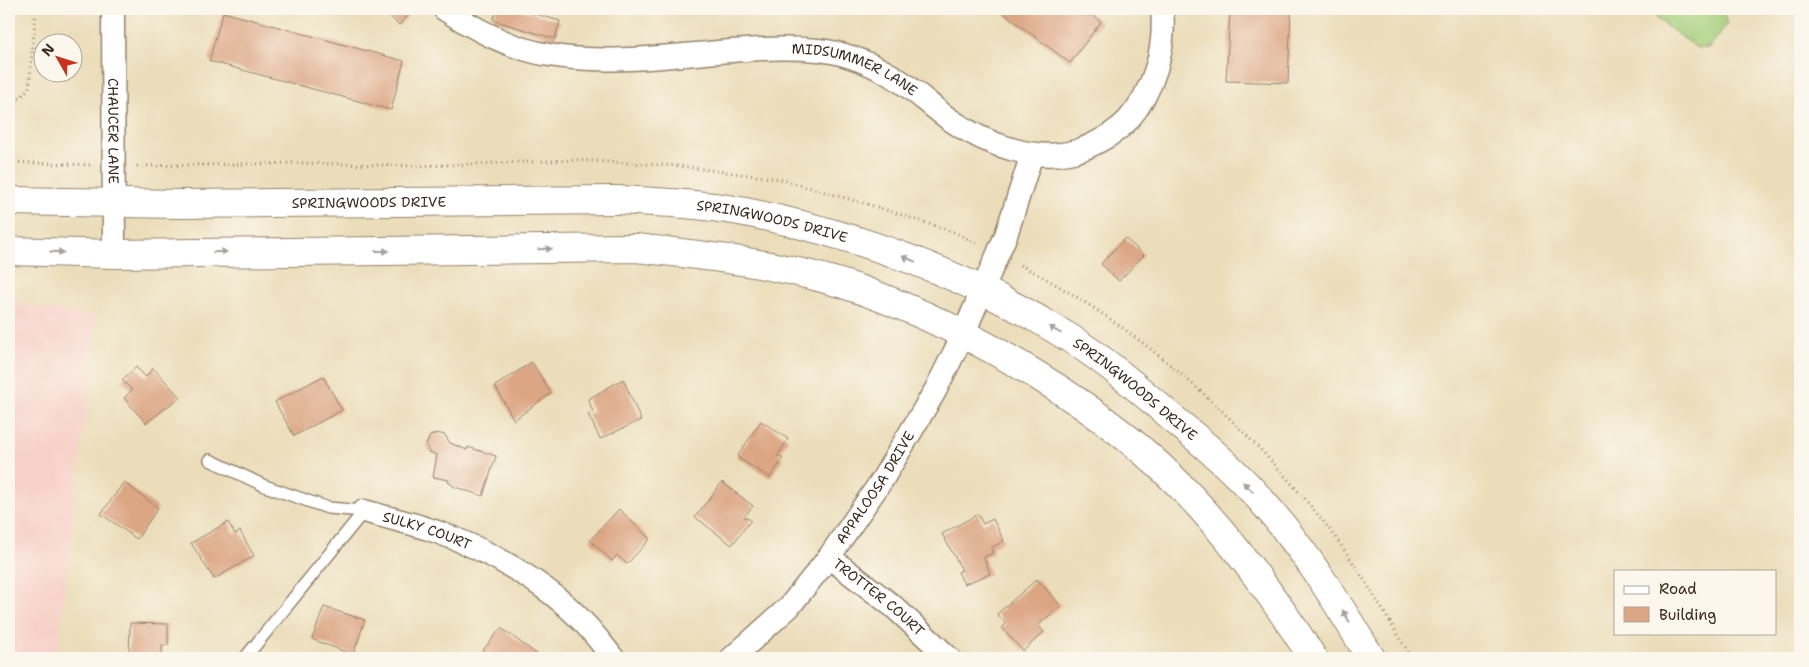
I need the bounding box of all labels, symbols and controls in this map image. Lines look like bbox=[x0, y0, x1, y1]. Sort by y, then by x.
north arrow bbox=[32, 32, 82, 82]
text: N bbox=[37, 40, 58, 60]
street label: MIDSUMMER LANE bbox=[791, 40, 922, 100]
street label: CHAUCER LANE bbox=[104, 78, 123, 184]
street label: SPRINGWOODS DRIVE bbox=[292, 193, 447, 212]
street label: SPRINGWOODS DRIVE bbox=[696, 196, 850, 247]
one-way arrow bbox=[537, 245, 553, 253]
one-way arrow bbox=[375, 247, 391, 255]
one-way arrow bbox=[212, 248, 228, 256]
one-way arrow bbox=[50, 249, 66, 257]
one-way arrow bbox=[902, 255, 916, 263]
one-way arrow bbox=[1048, 325, 1061, 334]
street label: SPRINGWOODS DRIVE bbox=[1070, 334, 1202, 444]
street label: APPALOOSA DRIVE bbox=[832, 428, 918, 547]
one-way arrow bbox=[1242, 482, 1254, 494]
street label: SULKY COURT bbox=[381, 507, 475, 554]
street label: TROTTER COURT bbox=[829, 554, 929, 640]
legend bbox=[1614, 570, 1776, 634]
text: Road bbox=[1659, 579, 1697, 599]
text: Building bbox=[1659, 605, 1716, 625]
one-way arrow bbox=[1342, 610, 1351, 623]

